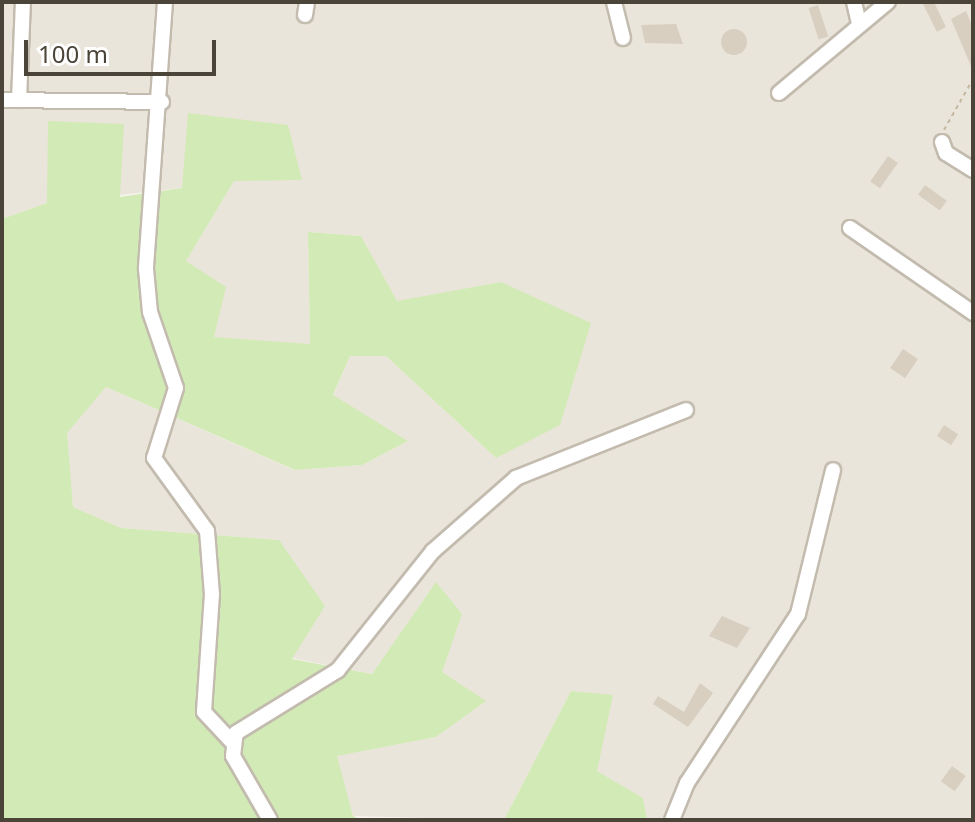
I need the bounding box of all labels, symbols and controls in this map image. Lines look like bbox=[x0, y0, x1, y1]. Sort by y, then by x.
scale bar bbox=[28, 24, 220, 74]
text: 100 m bbox=[38, 37, 108, 70]

